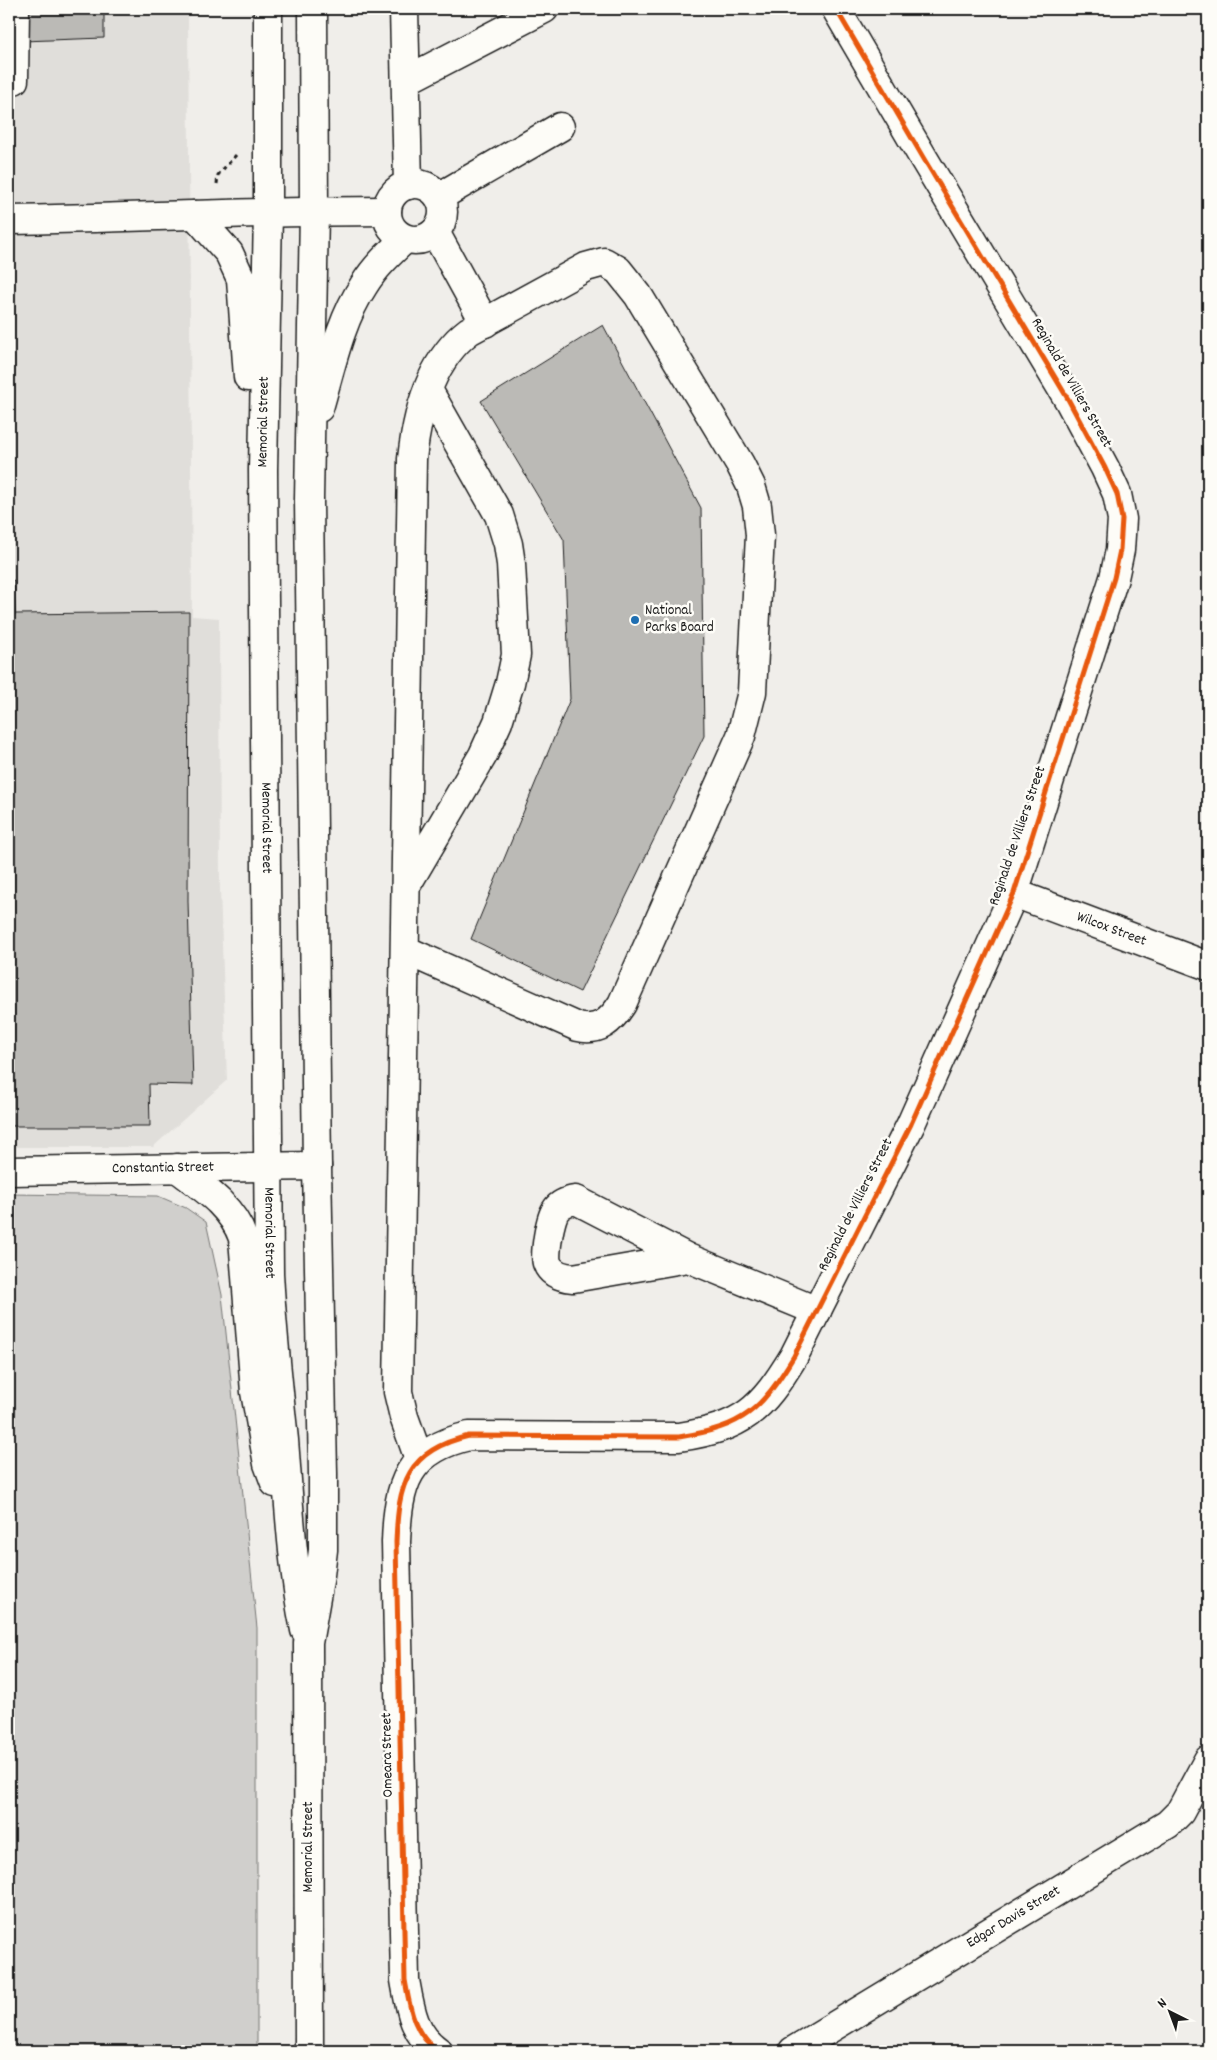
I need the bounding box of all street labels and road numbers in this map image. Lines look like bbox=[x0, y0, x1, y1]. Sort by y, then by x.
street label: Reginald de Villiers Street bbox=[1025, 314, 1117, 452]
street label: Memorial Street bbox=[252, 376, 276, 468]
street label: Reginald de Villiers Street bbox=[984, 763, 1052, 909]
street label: Memorial Street bbox=[254, 782, 277, 874]
street label: Wilcox Street bbox=[1073, 906, 1150, 953]
street label: Reginald de Villiers Street bbox=[813, 1134, 899, 1275]
street label: Constantia Street bbox=[112, 1157, 215, 1180]
street label: Memorial Street bbox=[257, 1187, 280, 1280]
street label: Omeara Street bbox=[376, 1712, 400, 1798]
street label: Memorial Street bbox=[298, 1801, 320, 1893]
street label: Edgar Davis Street bbox=[962, 1880, 1065, 1954]

